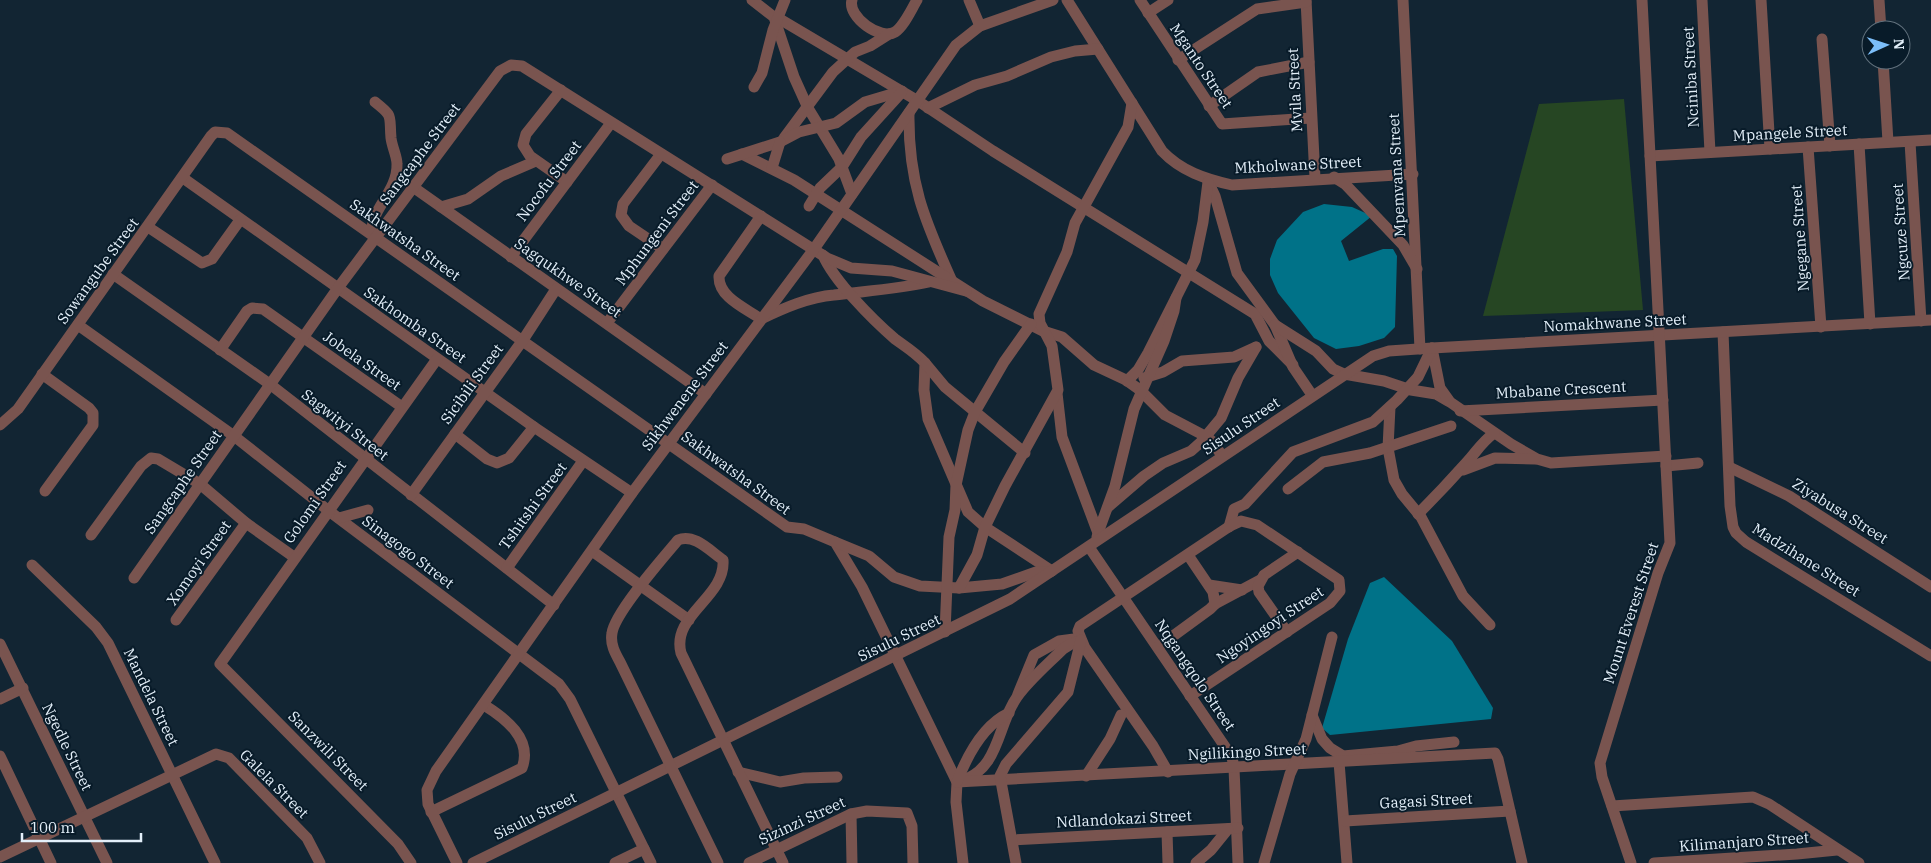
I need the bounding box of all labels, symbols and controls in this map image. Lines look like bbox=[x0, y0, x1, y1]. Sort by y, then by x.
street label: Mganto Street bbox=[1166, 20, 1237, 112]
north arrow bbox=[1861, 20, 1911, 70]
street label: Nciniba Street bbox=[1678, 26, 1703, 128]
text: N bbox=[1890, 38, 1908, 50]
street label: Mvila Street bbox=[1283, 48, 1306, 133]
street label: Sangcaphe Street bbox=[375, 99, 464, 208]
street label: Mpemvana Street bbox=[1384, 113, 1409, 237]
street label: Mpangele Street bbox=[1732, 120, 1848, 145]
street label: Nocofu Street bbox=[512, 137, 585, 225]
street label: Mkholwane Street bbox=[1234, 152, 1362, 177]
street label: Mphungeni Street bbox=[611, 176, 702, 289]
street label: Ngcuze Street bbox=[1888, 183, 1913, 281]
street label: Ngegane Street bbox=[1786, 184, 1813, 292]
street label: Sakhwatsha Street bbox=[346, 194, 464, 285]
street label: Sowangube Street bbox=[53, 214, 143, 328]
street label: Sagqukhwe Street bbox=[511, 234, 626, 322]
street label: Sakhomba Street bbox=[360, 282, 470, 367]
street label: Nomakhwane Street bbox=[1543, 309, 1687, 336]
street label: Jobela Street bbox=[320, 327, 405, 394]
street label: Sikhwenene Street bbox=[637, 337, 732, 454]
street label: Sicibili Street bbox=[436, 340, 507, 428]
street label: Mbabane Crescent bbox=[1495, 377, 1627, 402]
street label: Sagwityi Street bbox=[298, 385, 393, 464]
street label: Sisulu Street bbox=[1198, 393, 1283, 459]
street label: Sangcaphe Street bbox=[140, 426, 226, 537]
street label: Sakhwatsha Street bbox=[678, 427, 795, 519]
street label: Golomi Street bbox=[279, 457, 350, 547]
street label: Tshitshi Street bbox=[495, 458, 571, 553]
street label: Ziyabusa Street bbox=[1789, 473, 1892, 548]
street label: Sinagogo Street bbox=[359, 511, 458, 592]
street label: Xomoyi Street bbox=[162, 517, 235, 609]
street label: Madzihane Street bbox=[1749, 519, 1864, 600]
street label: Mount Everest Street bbox=[1599, 540, 1662, 686]
street label: Ngoyingoyi Street bbox=[1213, 582, 1327, 667]
street label: Sisulu Street bbox=[854, 609, 943, 666]
street label: Nqgangqolo Street bbox=[1151, 615, 1240, 734]
street label: Mandela Street bbox=[120, 645, 183, 749]
street label: Ngedle Street bbox=[38, 700, 97, 794]
street label: Sanzwili Street bbox=[284, 707, 372, 795]
street label: Ngilikingo Street bbox=[1187, 739, 1307, 764]
street label: Galela Street bbox=[236, 745, 313, 822]
street label: Sisulu Street bbox=[490, 787, 579, 844]
street label: Gagasi Street bbox=[1379, 789, 1473, 812]
street label: Sizinzi Street bbox=[755, 792, 848, 849]
street label: Ndlandokazi Street bbox=[1056, 805, 1192, 832]
scale bar bbox=[22, 810, 141, 842]
text: 100 m bbox=[30, 818, 75, 837]
street label: Kilimanjaro Street bbox=[1678, 827, 1810, 856]

